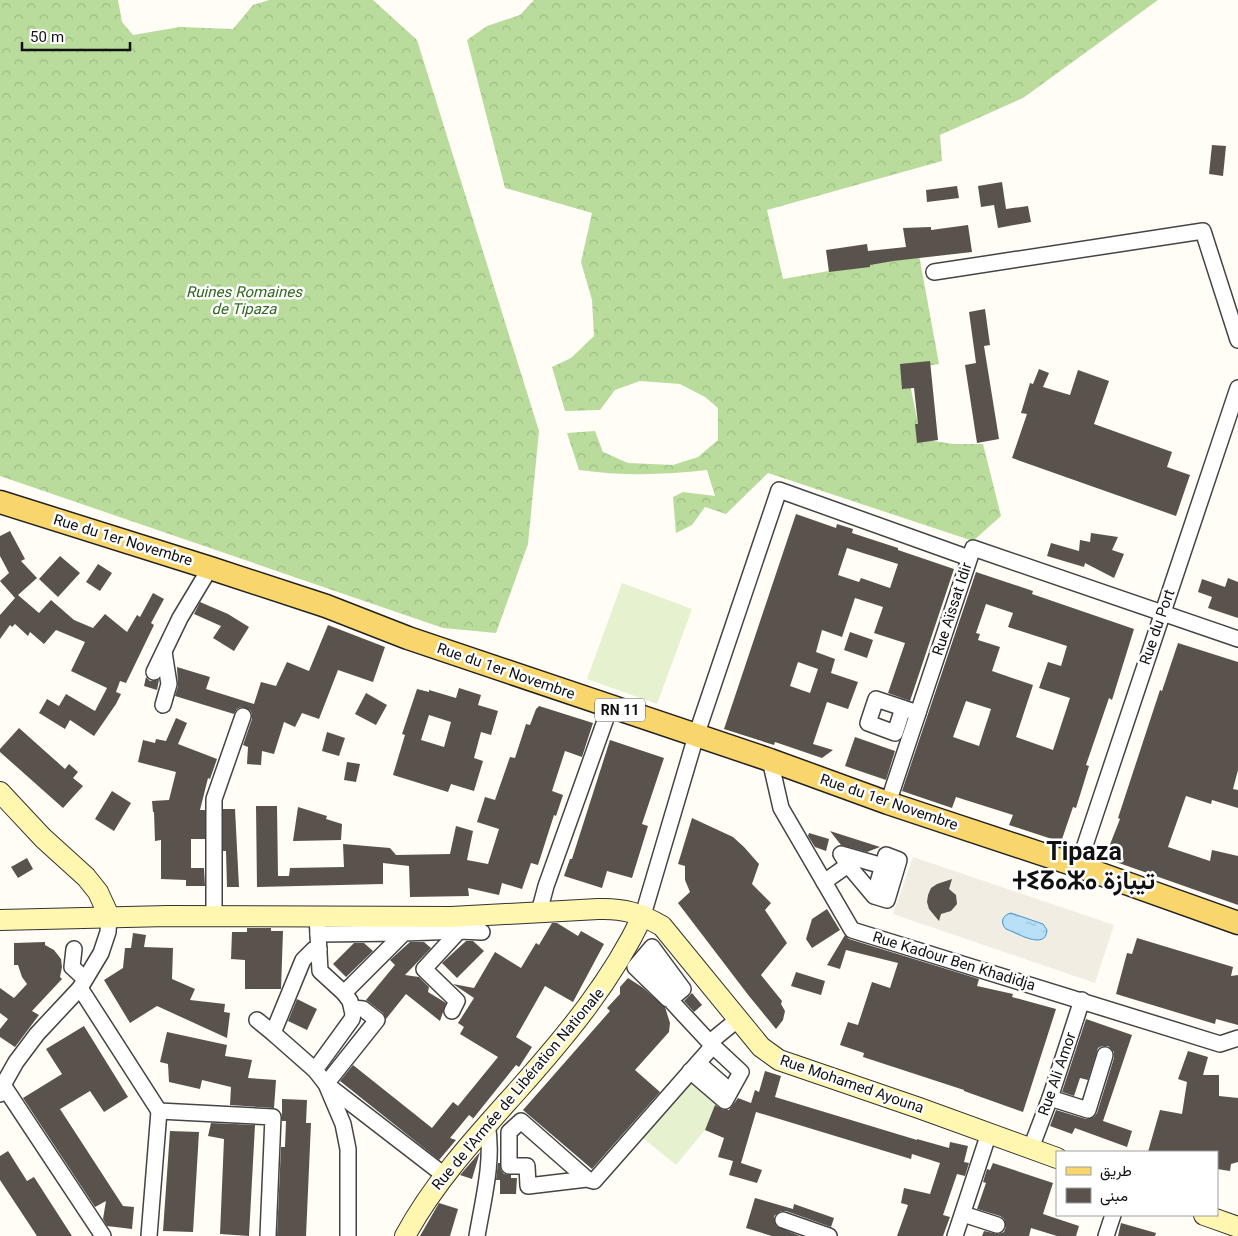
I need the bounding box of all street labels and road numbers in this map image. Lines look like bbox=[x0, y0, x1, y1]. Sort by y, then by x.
street label: Rue du 1er Novembre bbox=[50, 509, 195, 574]
street label: Rue Aïssat Idir bbox=[928, 560, 979, 659]
street label: Rue du Port bbox=[1135, 587, 1182, 668]
street label: Rue du 1er Novembre bbox=[433, 638, 578, 707]
road number: RN 11 bbox=[595, 698, 645, 722]
street label: Rue du 1er Novembre bbox=[816, 769, 961, 838]
street label: Rue Kadour Ben Khadidja bbox=[869, 927, 1038, 998]
street label: Rue de l'Armée de Libération Nationale bbox=[427, 984, 611, 1196]
street label: Rue Ali Amor bbox=[1033, 1030, 1083, 1119]
street label: Rue Mohamed Ayouna bbox=[776, 1050, 927, 1121]

